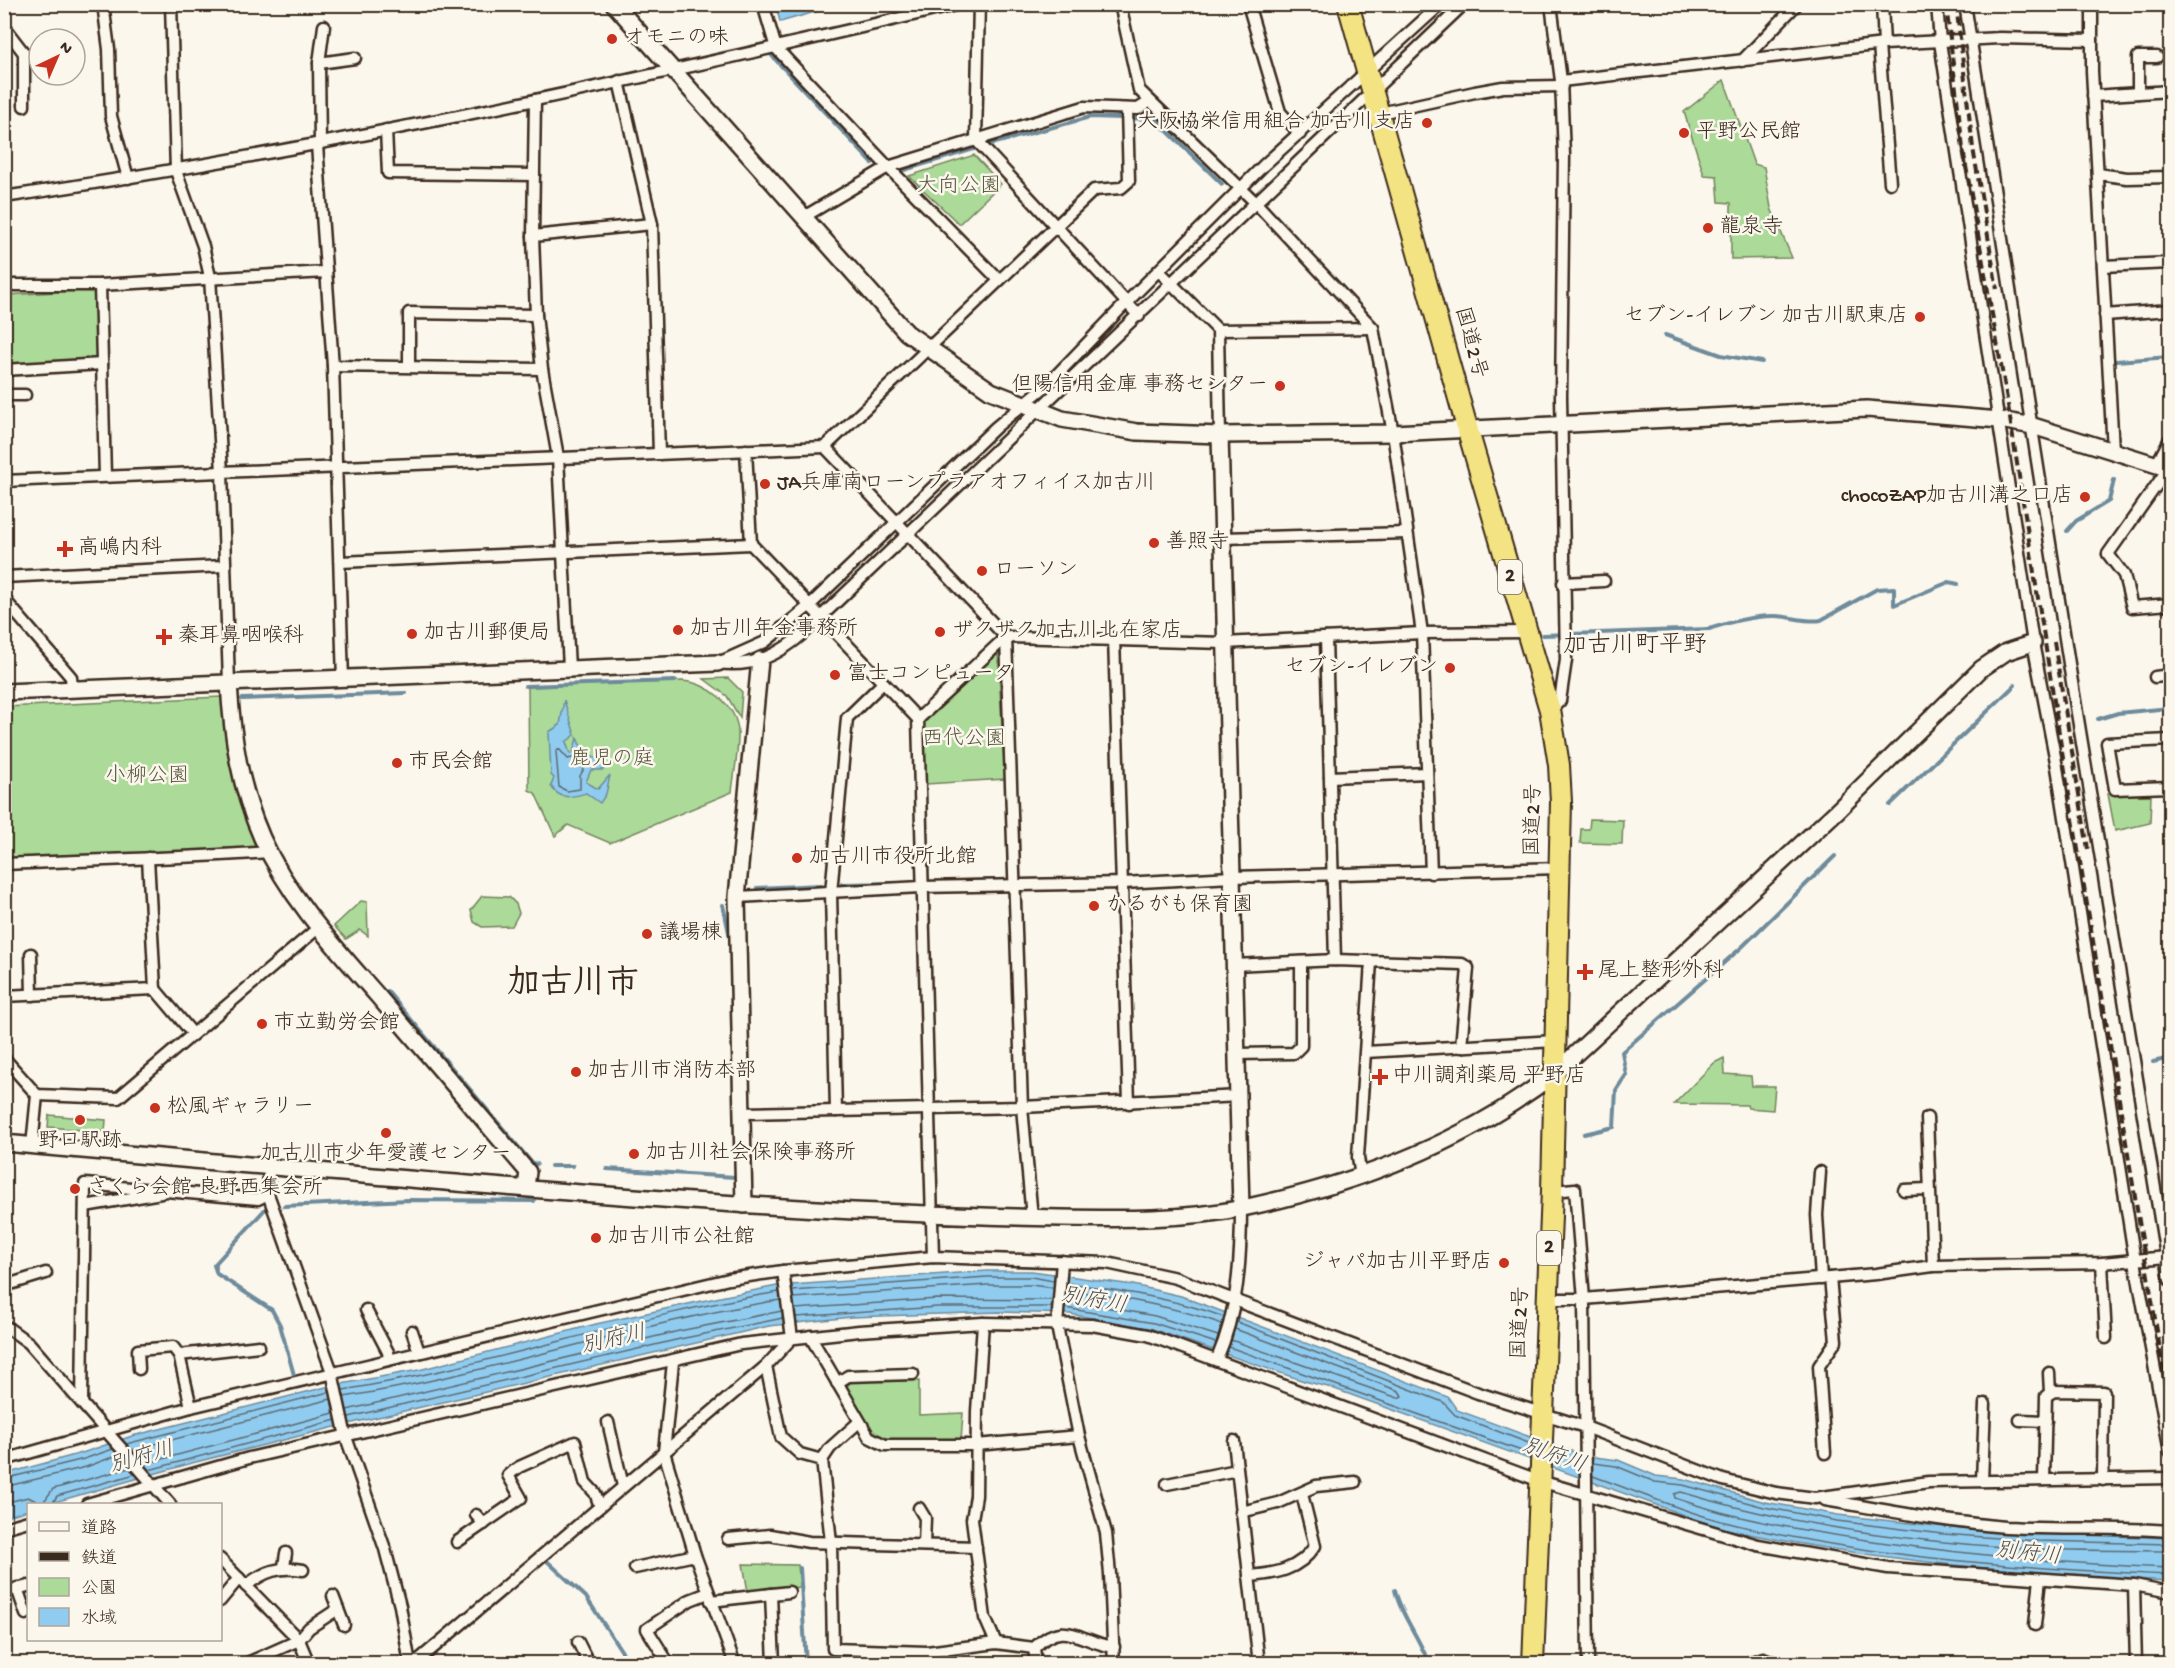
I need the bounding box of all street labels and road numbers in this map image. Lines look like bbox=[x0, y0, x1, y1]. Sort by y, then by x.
street label: 国道2号 bbox=[1447, 304, 1492, 382]
road number: 2 bbox=[1498, 560, 1522, 594]
street label: 国道2号 bbox=[1521, 783, 1548, 857]
road number: 2 bbox=[1537, 1231, 1561, 1265]
street label: 国道2号 bbox=[1507, 1286, 1536, 1360]

